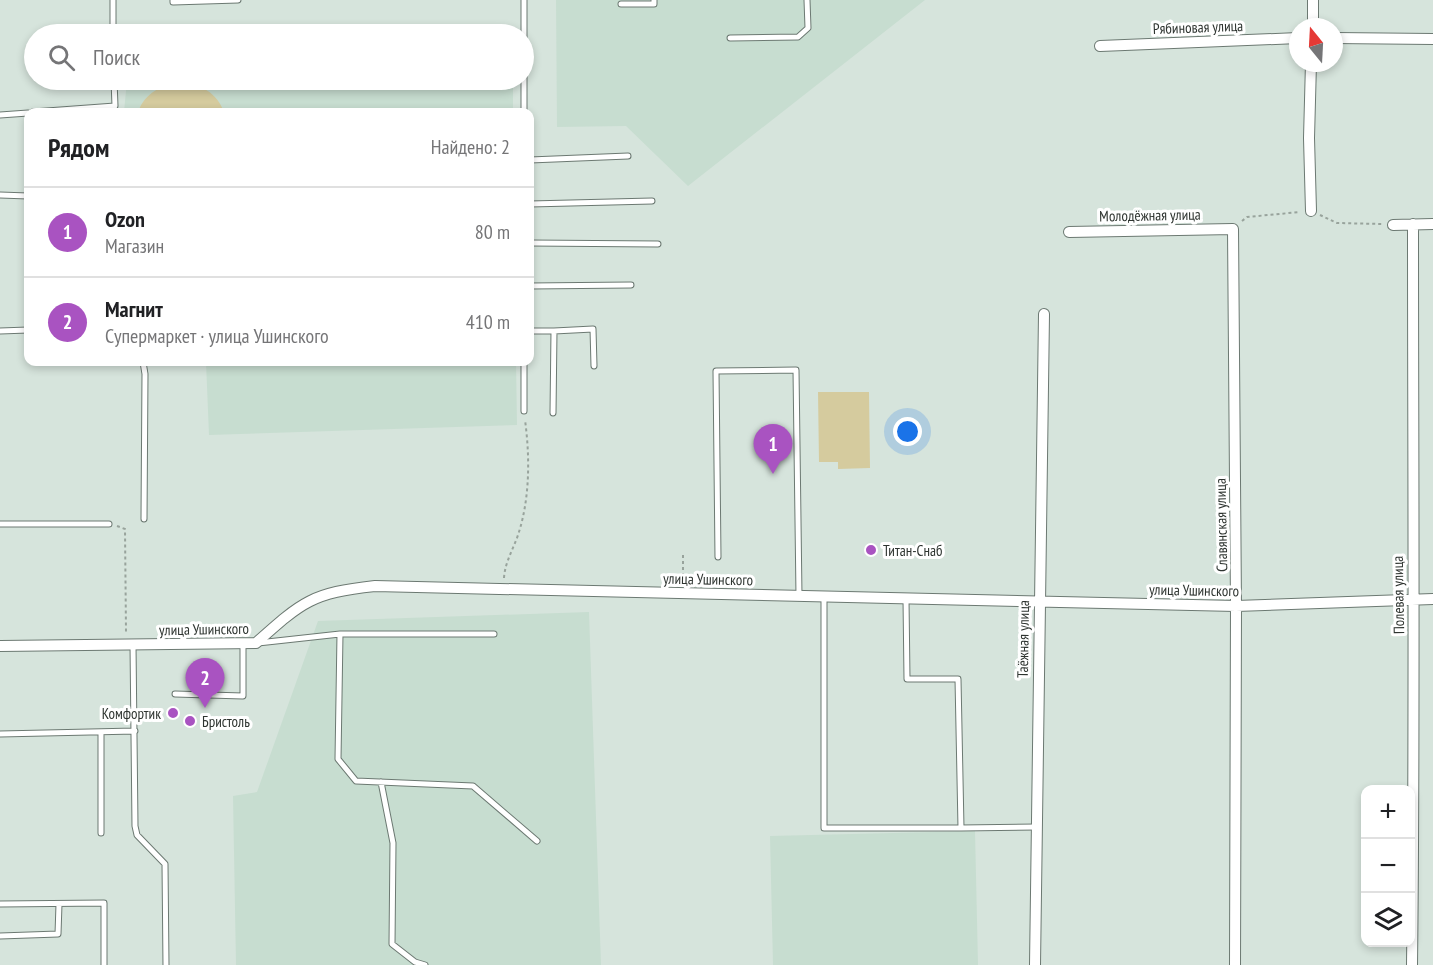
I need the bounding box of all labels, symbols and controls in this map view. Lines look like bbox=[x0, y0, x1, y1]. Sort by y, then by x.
street label: Рябиновая улица bbox=[1153, 16, 1243, 38]
north arrow bbox=[1289, 18, 1343, 72]
search box bbox=[24, 24, 534, 90]
icon: search bbox=[45, 41, 78, 74]
text: Поиск bbox=[93, 43, 140, 71]
text: Рядом bbox=[48, 131, 109, 164]
text: Найдено: 2 bbox=[431, 134, 510, 160]
text: Ozon bbox=[105, 205, 145, 233]
street label: Молодёжная улица bbox=[1099, 205, 1201, 225]
text: 1 bbox=[63, 219, 72, 245]
text: 80 m bbox=[475, 219, 510, 245]
text: Магазин bbox=[105, 233, 164, 259]
text: Магнит bbox=[105, 295, 163, 323]
text: 2 bbox=[63, 309, 72, 335]
text: 410 m bbox=[466, 309, 510, 335]
text: Супермаркет · улица Ушинского bbox=[105, 323, 329, 349]
your location bbox=[893, 417, 922, 446]
pin: 1 bbox=[754, 424, 792, 474]
street label: Славянская улица bbox=[1211, 478, 1231, 572]
place label: Титан-Снаб bbox=[883, 541, 942, 560]
marker: Титан-Снаб bbox=[864, 543, 878, 557]
street label: Полевая улица bbox=[1388, 556, 1408, 634]
street label: улица Ушинского bbox=[663, 569, 753, 589]
street label: улица Ушинского bbox=[1149, 580, 1239, 600]
street label: Таёжная улица bbox=[1013, 600, 1033, 678]
street label: улица Ушинского bbox=[159, 619, 249, 639]
pin: 2 bbox=[186, 658, 224, 708]
place label: Комфортик bbox=[102, 704, 161, 723]
marker: Комфортик bbox=[166, 706, 180, 720]
place label: Бристоль bbox=[202, 712, 250, 731]
marker: Бристоль bbox=[183, 714, 197, 728]
map controls bbox=[1361, 785, 1415, 947]
button: + bbox=[1361, 785, 1415, 839]
button: − bbox=[1361, 839, 1415, 893]
button: layers bbox=[1361, 893, 1415, 947]

